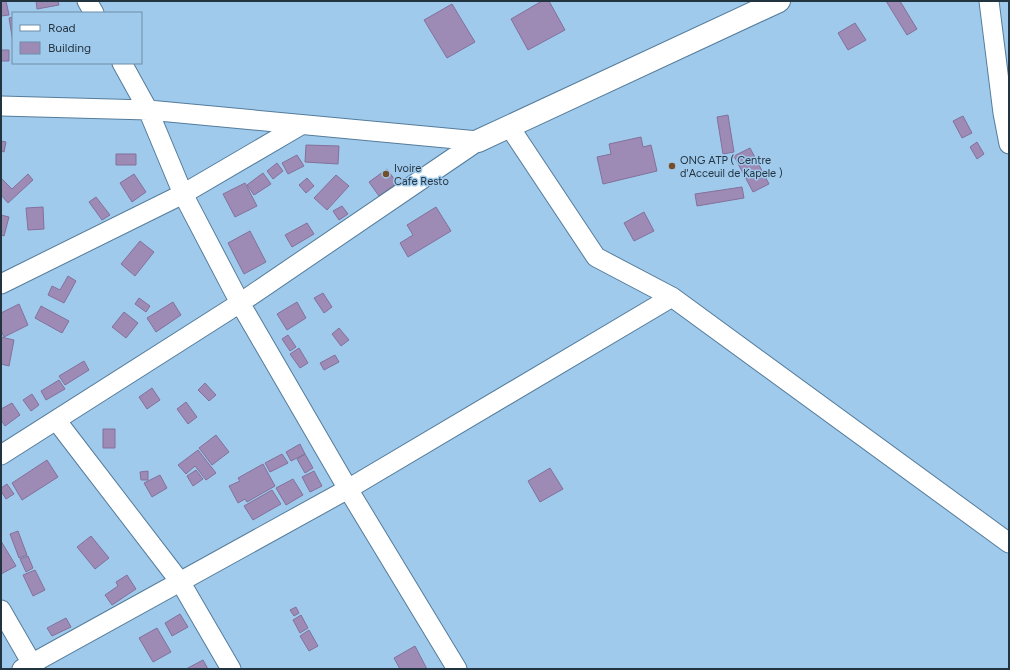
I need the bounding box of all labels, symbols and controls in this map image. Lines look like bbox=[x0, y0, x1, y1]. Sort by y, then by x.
legend bbox=[12, 12, 142, 64]
text: Road bbox=[48, 21, 76, 35]
text: Building bbox=[48, 41, 91, 55]
place label: ONG ATP ( Centre d'Acceuil de Kapele ) bbox=[680, 154, 783, 180]
marker: ONG ATP ( Centre d'Acceuil de Kapele ) bbox=[667, 161, 677, 171]
place label: Ivoire Cafe Resto bbox=[394, 162, 449, 188]
marker: Ivoire Cafe Resto bbox=[381, 169, 391, 179]

